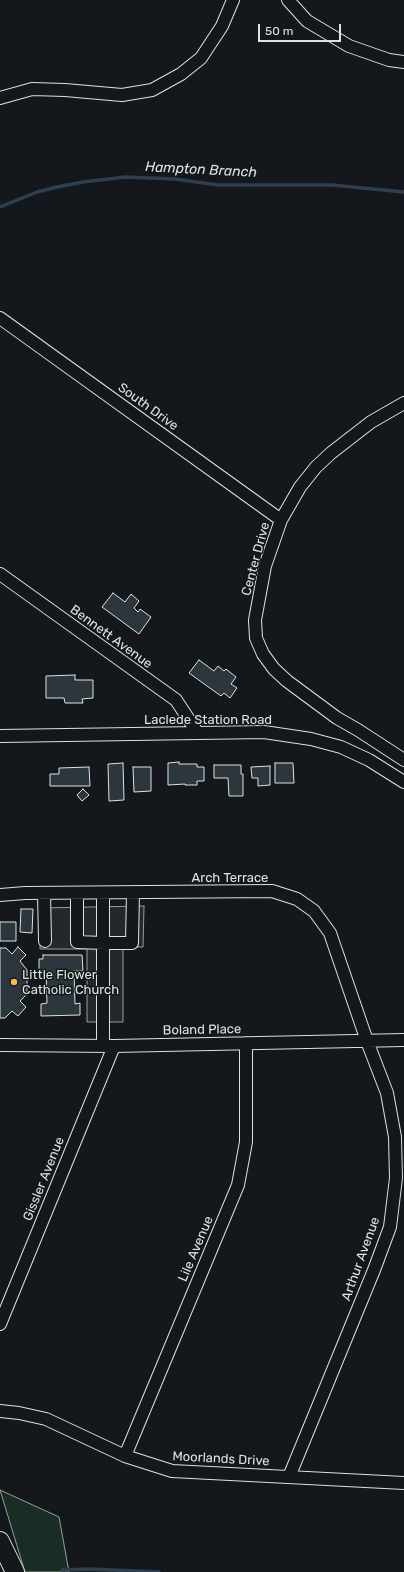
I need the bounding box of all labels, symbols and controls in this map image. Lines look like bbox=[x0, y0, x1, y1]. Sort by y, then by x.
scale bar bbox=[260, 16, 343, 42]
text: 50 m bbox=[265, 24, 293, 38]
water label: Hampton Branch bbox=[145, 159, 257, 181]
street label: South Drive bbox=[115, 380, 181, 434]
street label: Center Drive bbox=[239, 521, 273, 597]
street label: Bennett Avenue bbox=[67, 602, 155, 672]
street label: Laclede Station Road bbox=[144, 712, 272, 728]
street label: Arch Terrace bbox=[192, 870, 268, 886]
place label: Little Flower Catholic Church bbox=[22, 967, 119, 998]
marker: Little Flower Catholic Church bbox=[9, 977, 19, 987]
street label: Boland Place bbox=[163, 1022, 241, 1038]
street label: Gissler Avenue bbox=[20, 1135, 68, 1223]
street label: Lile Avenue bbox=[175, 1214, 217, 1284]
street label: Arthur Avenue bbox=[339, 1215, 383, 1303]
street label: Moorlands Drive bbox=[172, 1449, 270, 1469]

